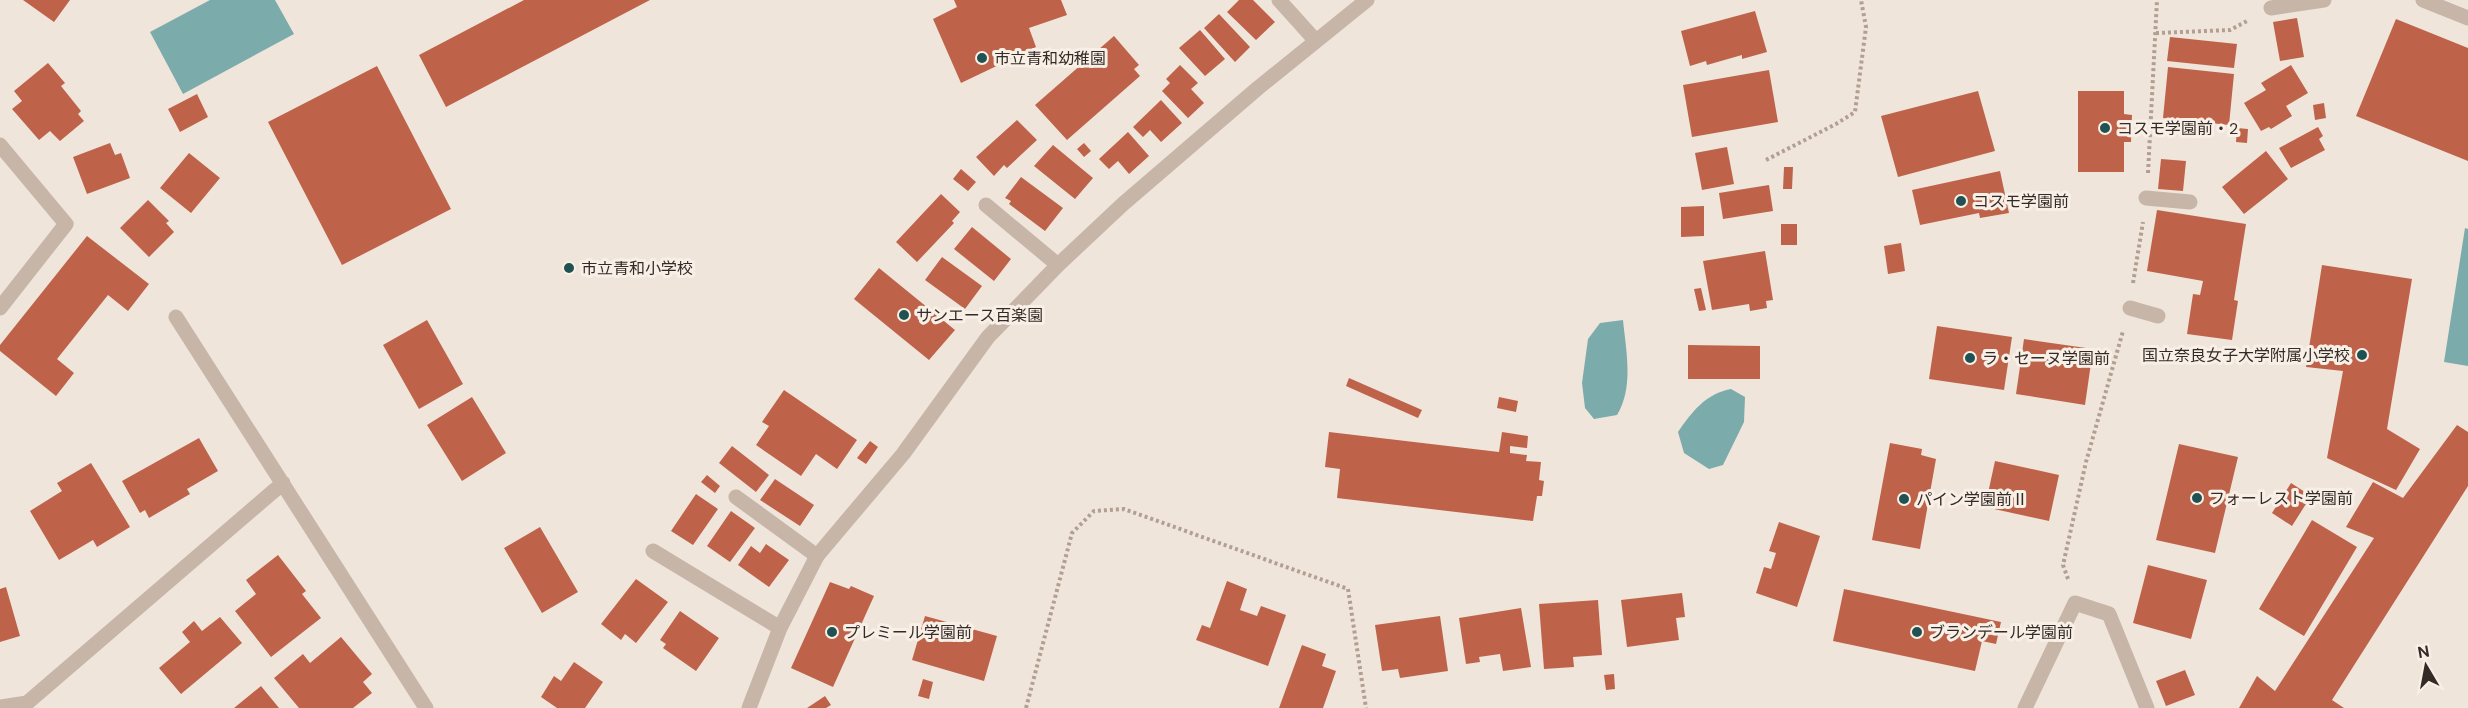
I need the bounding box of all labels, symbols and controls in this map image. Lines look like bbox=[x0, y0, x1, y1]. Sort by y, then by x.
place label: 市立青和幼稚園 bbox=[994, 48, 1106, 69]
marker: 市立青和幼稚園 bbox=[975, 51, 989, 65]
place label: コスモ学園前・2 bbox=[2117, 118, 2238, 139]
marker: コスモ学園前・2 bbox=[2098, 121, 2112, 135]
place label: コスモ学園前 bbox=[1973, 191, 2069, 212]
marker: コスモ学園前 bbox=[1954, 194, 1968, 208]
place label: 市立青和小学校 bbox=[581, 258, 693, 279]
marker: 市立青和小学校 bbox=[562, 261, 576, 275]
place label: サンエース百楽園 bbox=[916, 305, 1043, 326]
marker: サンエース百楽園 bbox=[897, 308, 911, 322]
place label: 国立奈良女子大学附属小学校 bbox=[2142, 345, 2350, 366]
place label: ラ・セーヌ学園前 bbox=[1982, 348, 2110, 369]
marker: 国立奈良女子大学附属小学校 bbox=[2355, 348, 2369, 362]
marker: ラ・セーヌ学園前 bbox=[1963, 351, 1977, 365]
place label: フォーレスト学園前 bbox=[2209, 488, 2353, 509]
place label: パイン学園前Ⅱ bbox=[1916, 489, 2028, 510]
marker: フォーレスト学園前 bbox=[2190, 491, 2204, 505]
marker: パイン学園前Ⅱ bbox=[1897, 492, 1911, 506]
place label: プレミール学園前 bbox=[844, 622, 972, 643]
place label: ブランデール学園前 bbox=[1929, 622, 2073, 643]
marker: プレミール学園前 bbox=[825, 625, 839, 639]
marker: ブランデール学園前 bbox=[1910, 625, 1924, 639]
north arrow bbox=[2396, 636, 2456, 696]
text: N bbox=[2416, 640, 2431, 663]

